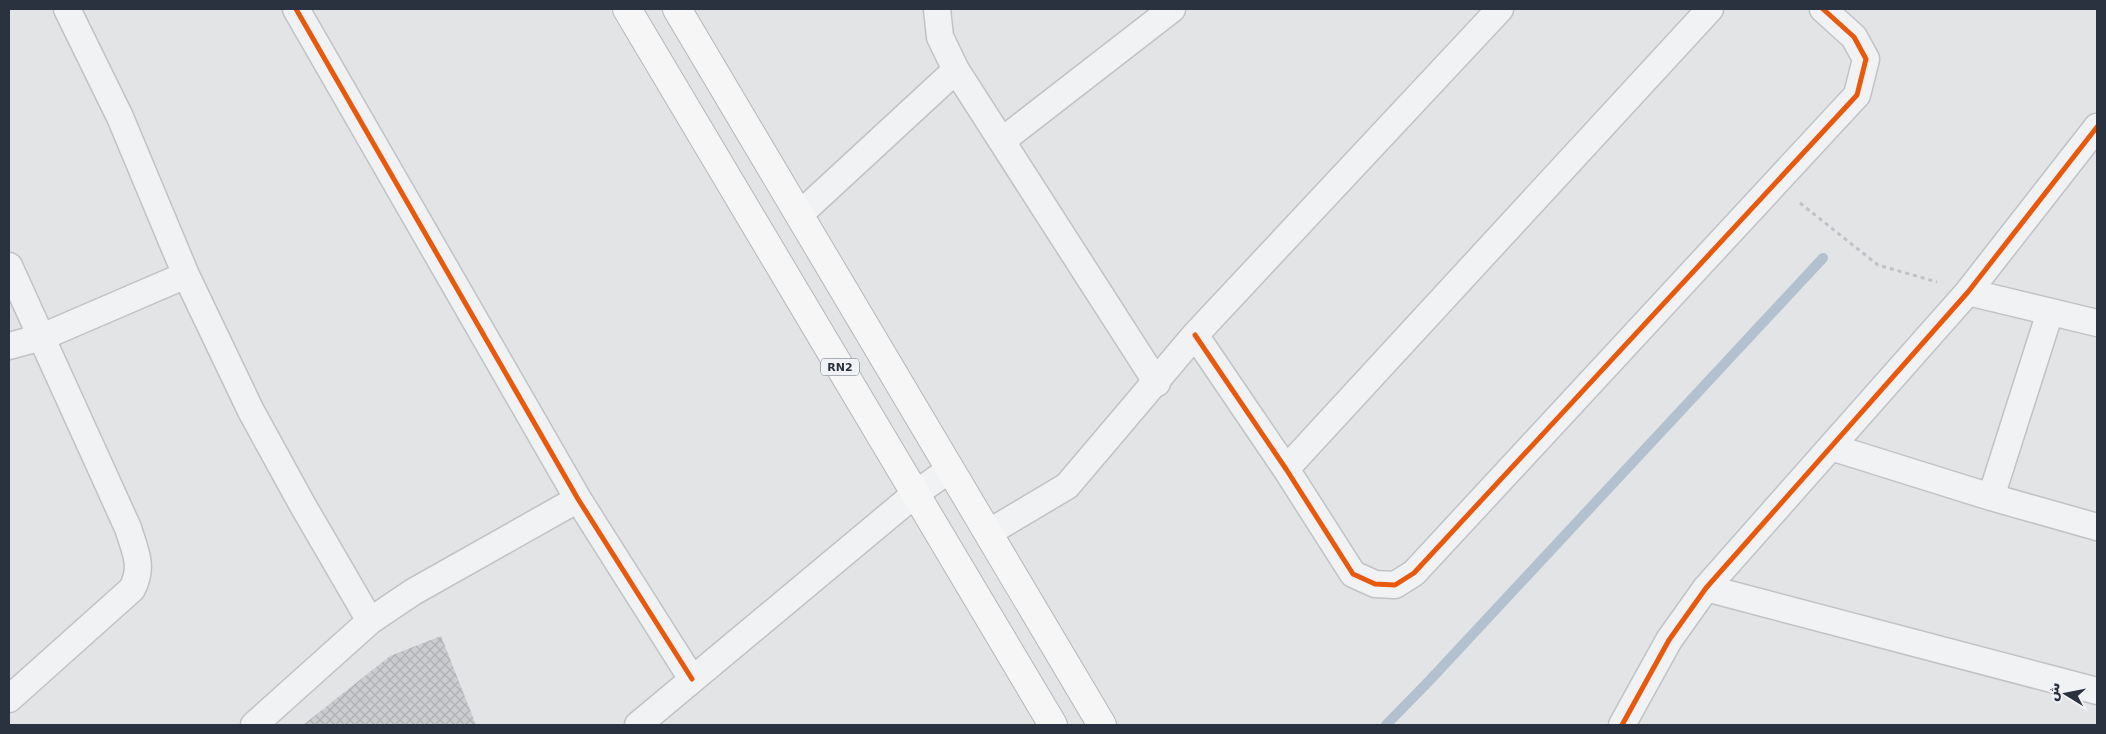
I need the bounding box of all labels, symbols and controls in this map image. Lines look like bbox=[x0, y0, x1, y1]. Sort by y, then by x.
road number: RN2 bbox=[821, 358, 859, 376]
north arrow bbox=[2041, 669, 2091, 719]
text: ش bbox=[2044, 681, 2063, 703]

